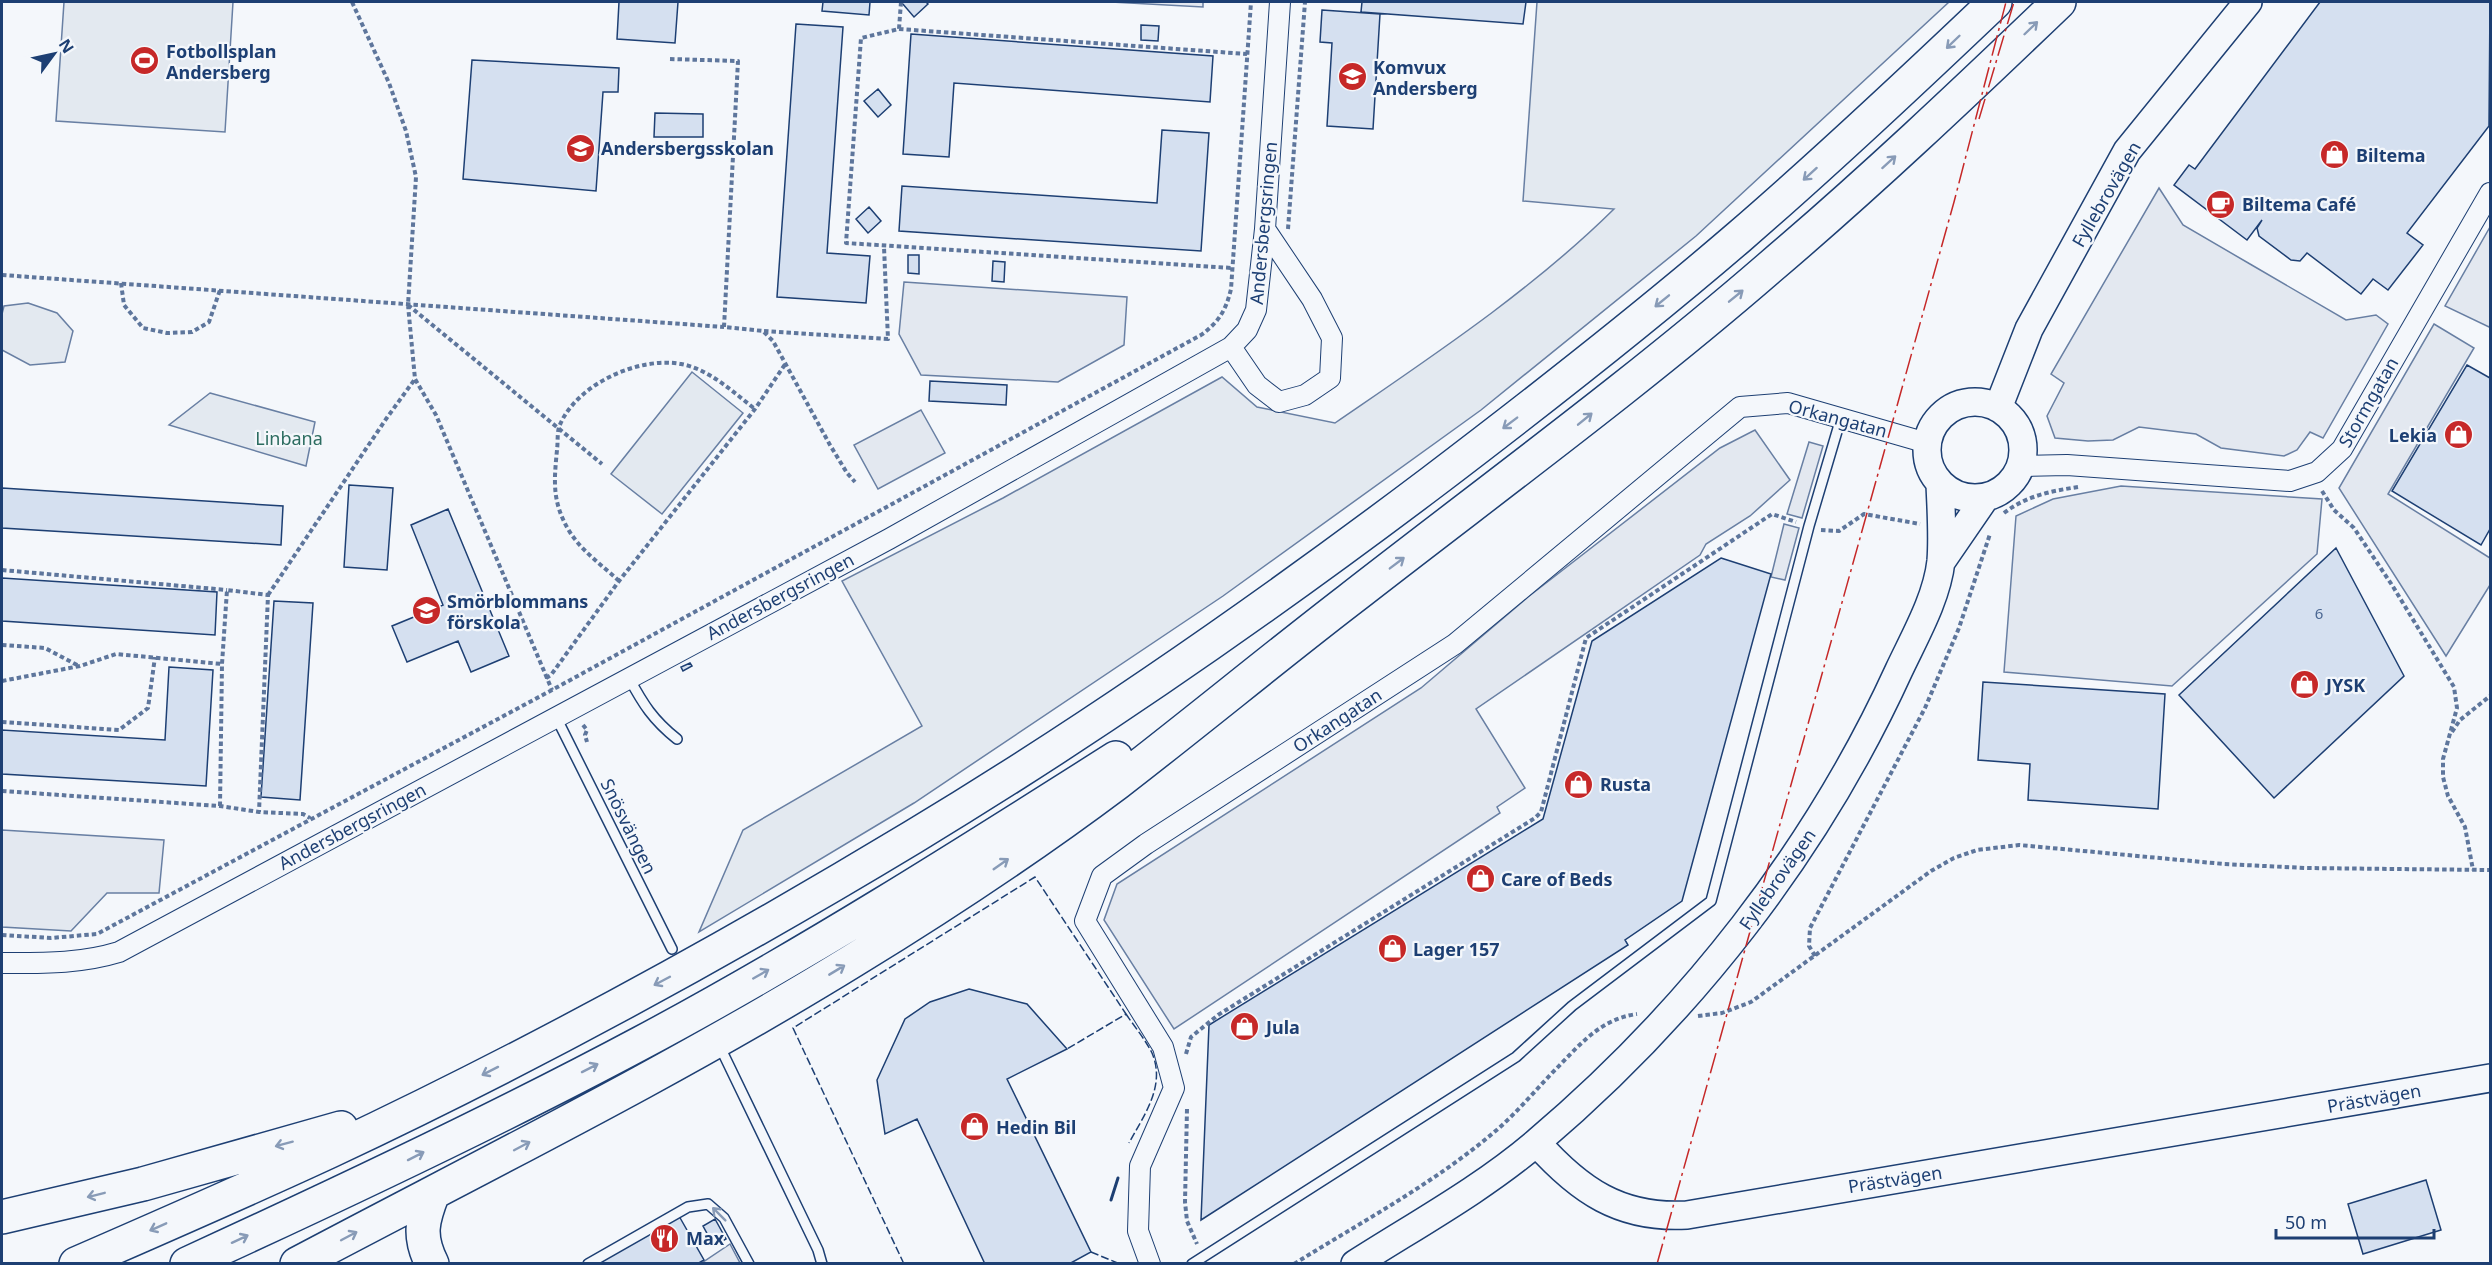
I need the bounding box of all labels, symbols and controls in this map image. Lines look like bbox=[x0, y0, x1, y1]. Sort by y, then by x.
one-way arrow bbox=[2023, 21, 2038, 36]
north arrow bbox=[24, 24, 84, 84]
text: N bbox=[54, 34, 79, 57]
one-way arrow bbox=[1946, 35, 1961, 49]
place label: Fotbollsplan Andersberg bbox=[166, 39, 277, 84]
sports icon: Fotbollsplan Andersberg bbox=[129, 45, 161, 77]
place label: Komvux Andersberg bbox=[1373, 55, 1478, 100]
school or university icon: Komvux Andersberg bbox=[1336, 61, 1368, 93]
school or university icon: Andersbergsskolan bbox=[564, 132, 596, 164]
place label: Andersbergsskolan bbox=[601, 136, 774, 160]
street label: Fyllebrovägen bbox=[2066, 137, 2146, 251]
shop icon: Biltema bbox=[2319, 139, 2351, 171]
street label: Andersbergsringen bbox=[1244, 140, 1282, 306]
place label: Biltema bbox=[2356, 143, 2426, 167]
one-way arrow bbox=[1881, 155, 1896, 169]
one-way arrow bbox=[1802, 167, 1817, 181]
cafe icon: Biltema Café bbox=[2205, 188, 2237, 220]
place label: Biltema Café bbox=[2242, 192, 2356, 216]
one-way arrow bbox=[1728, 289, 1744, 302]
one-way arrow bbox=[1654, 294, 1670, 307]
street label: Stormgatan bbox=[2333, 353, 2403, 451]
street label: Orkangatan bbox=[1786, 393, 1890, 443]
one-way arrow bbox=[1577, 412, 1593, 425]
one-way arrow bbox=[1502, 417, 1518, 430]
shop icon: Lekia bbox=[2442, 419, 2474, 451]
place label: Lekia bbox=[2389, 423, 2437, 447]
park label: Linbana bbox=[255, 426, 323, 450]
street label: Andersbergsringen bbox=[702, 547, 858, 645]
one-way arrow bbox=[1389, 557, 1405, 570]
place label: Smörblommans förskola bbox=[447, 589, 588, 634]
school or university icon: Smörblommans förskola bbox=[410, 595, 442, 627]
house number: 6 bbox=[2315, 603, 2323, 623]
shop icon: JYSK bbox=[2289, 669, 2321, 701]
place label: JYSK bbox=[2324, 673, 2365, 697]
street label: Orkangatan bbox=[1288, 682, 1386, 758]
shop icon: Rusta bbox=[1563, 768, 1595, 800]
place label: Rusta bbox=[1600, 772, 1651, 796]
street label: Snösvängen bbox=[596, 774, 662, 878]
street label: Andersbergsringen bbox=[274, 777, 430, 875]
street label: Fyllebrovägen bbox=[1733, 824, 1821, 934]
one-way arrow bbox=[992, 858, 1009, 870]
shop icon: Care of Beds bbox=[1464, 863, 1496, 895]
place label: Care of Beds bbox=[1501, 867, 1612, 891]
shop icon: Lager 157 bbox=[1376, 933, 1408, 965]
place label: Lager 157 bbox=[1413, 937, 1500, 961]
one-way arrow bbox=[828, 964, 845, 976]
one-way arrow bbox=[752, 968, 769, 980]
one-way arrow bbox=[654, 975, 671, 987]
shop icon: Jula bbox=[1229, 1011, 1261, 1043]
place label: Jula bbox=[1264, 1015, 1300, 1039]
one-way arrow bbox=[581, 1062, 599, 1073]
one-way arrow bbox=[481, 1066, 499, 1078]
street label: Prästvägen bbox=[2325, 1078, 2423, 1118]
shop icon: Hedin Bil bbox=[959, 1111, 991, 1143]
place label: Hedin Bil bbox=[996, 1115, 1076, 1139]
one-way arrow bbox=[275, 1139, 294, 1150]
one-way arrow bbox=[513, 1140, 530, 1152]
one-way arrow bbox=[407, 1149, 425, 1161]
street label: Prästvägen bbox=[1846, 1160, 1944, 1198]
one-way arrow bbox=[86, 1190, 105, 1202]
scale bar bbox=[2276, 1202, 2434, 1240]
one-way arrow bbox=[711, 1207, 726, 1222]
text: 50 m bbox=[2285, 1210, 2327, 1234]
one-way arrow bbox=[150, 1222, 168, 1233]
restaurant icon: Max bbox=[649, 1222, 681, 1254]
place label: Max bbox=[686, 1226, 725, 1250]
one-way arrow bbox=[340, 1230, 357, 1242]
one-way arrow bbox=[231, 1233, 249, 1244]

